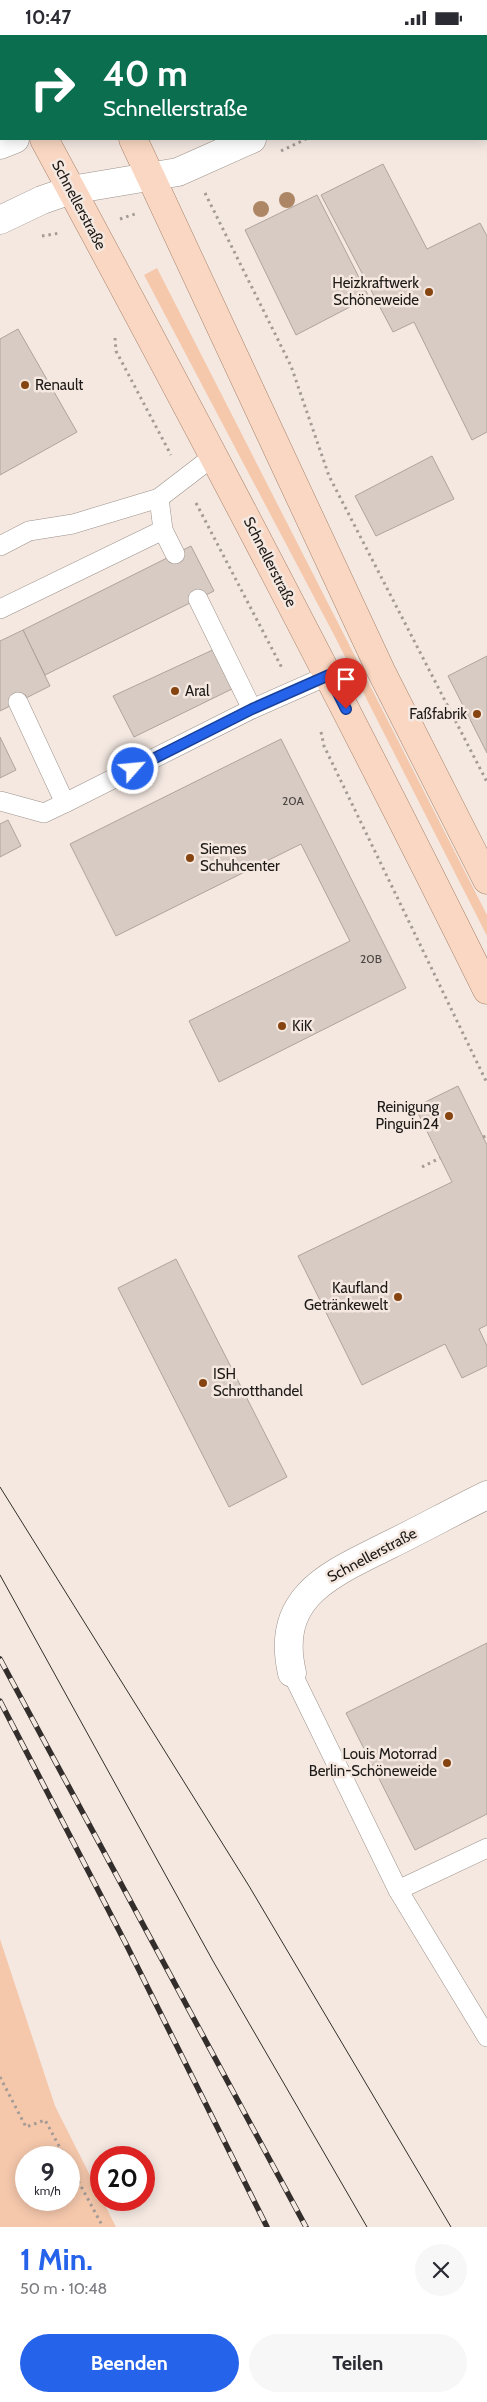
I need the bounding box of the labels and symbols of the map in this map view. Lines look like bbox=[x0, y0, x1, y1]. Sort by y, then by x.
street label: Schnellerstraße bbox=[48, 157, 110, 253]
place label: Heizkraftwerk Schöneweide bbox=[332, 274, 419, 309]
marker: Heizkraftwerk Schöneweide bbox=[423, 286, 435, 298]
place label: Renault bbox=[35, 376, 83, 394]
marker: Renault bbox=[19, 379, 31, 391]
street label: Schnellerstraße bbox=[240, 514, 301, 610]
pin bbox=[325, 658, 367, 709]
place label: Aral bbox=[185, 682, 210, 700]
marker: Aral bbox=[169, 685, 181, 697]
place label: Faßfabrik bbox=[409, 705, 467, 723]
marker: Faßfabrik bbox=[471, 708, 483, 720]
position arrow bbox=[106, 742, 158, 794]
house number: 20A bbox=[282, 793, 305, 808]
place label: Siemes Schuhcenter bbox=[200, 840, 280, 875]
marker: Siemes Schuhcenter bbox=[184, 852, 196, 864]
house number: 20B bbox=[360, 951, 382, 966]
place label: KiK bbox=[292, 1017, 313, 1035]
marker: KiK bbox=[276, 1020, 288, 1032]
place label: Reinigung Pinguin24 bbox=[376, 1098, 440, 1133]
marker: Reinigung Pinguin24 bbox=[443, 1110, 455, 1122]
place label: Kaufland Getränkewelt bbox=[304, 1279, 388, 1314]
marker: Kaufland Getränkewelt bbox=[392, 1291, 404, 1303]
place label: ISH Schrotthandel bbox=[213, 1365, 303, 1400]
marker: ISH Schrotthandel bbox=[197, 1377, 209, 1389]
street label: Schnellerstraße bbox=[324, 1524, 420, 1586]
place label: Louis Motorrad Berlin-Schöneweide bbox=[309, 1745, 437, 1780]
marker: Louis Motorrad Berlin-Schöneweide bbox=[441, 1757, 453, 1769]
speed limit sign: 20 bbox=[90, 2146, 155, 2211]

